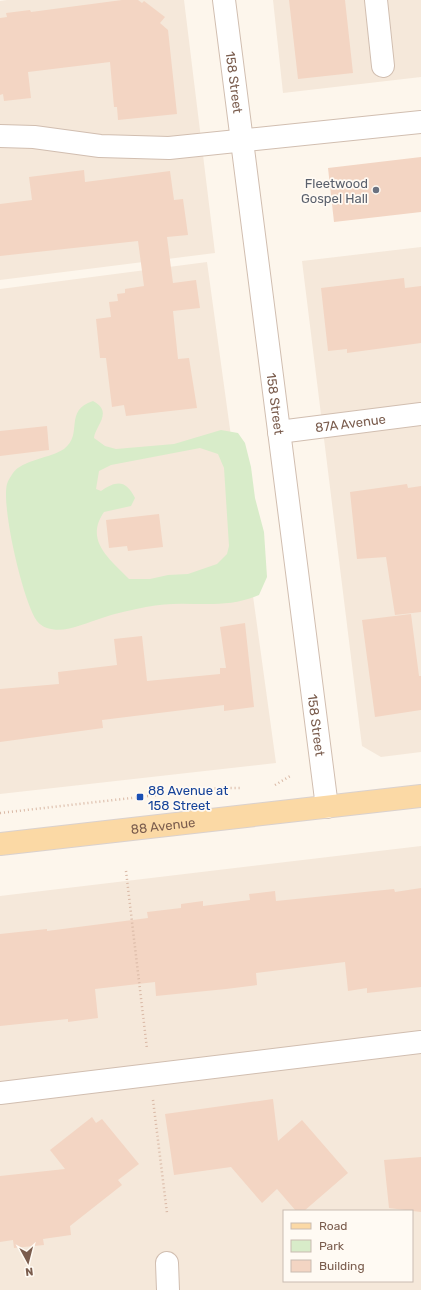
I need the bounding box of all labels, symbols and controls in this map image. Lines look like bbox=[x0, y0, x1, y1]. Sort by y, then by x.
street label: 158 Street bbox=[223, 50, 246, 114]
place label: Fleetwood Gospel Hall bbox=[301, 176, 368, 206]
marker: Fleetwood Gospel Hall bbox=[371, 185, 381, 195]
street label: 158 Street bbox=[264, 372, 287, 436]
street label: 87A Avenue bbox=[314, 411, 387, 435]
street label: 158 Street bbox=[305, 693, 328, 757]
place label: 88 Avenue at 158 Street bbox=[148, 783, 228, 813]
marker: 88 Avenue at 158 Street bbox=[135, 792, 145, 802]
street label: 88 Avenue bbox=[130, 814, 196, 837]
legend bbox=[283, 1210, 413, 1282]
text: Road bbox=[319, 1219, 347, 1233]
text: Park bbox=[319, 1239, 345, 1253]
north arrow bbox=[8, 1242, 48, 1282]
text: Building bbox=[319, 1259, 365, 1273]
text: N bbox=[24, 1264, 34, 1278]

